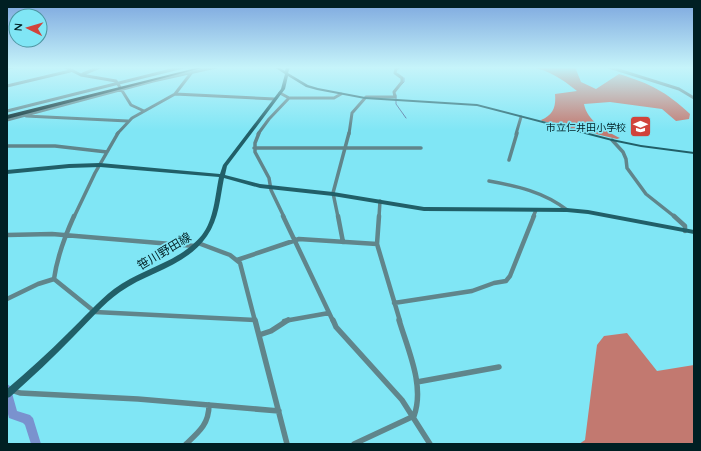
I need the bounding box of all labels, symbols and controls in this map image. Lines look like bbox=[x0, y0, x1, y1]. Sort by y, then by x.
north arrow bbox=[8, 8, 48, 48]
text: N bbox=[11, 22, 25, 32]
school or university icon: 市立仁井田小学校 bbox=[628, 114, 654, 140]
place label: 市立仁井田小学校 bbox=[546, 121, 626, 134]
street label: 笹川野田線 bbox=[134, 229, 194, 273]

